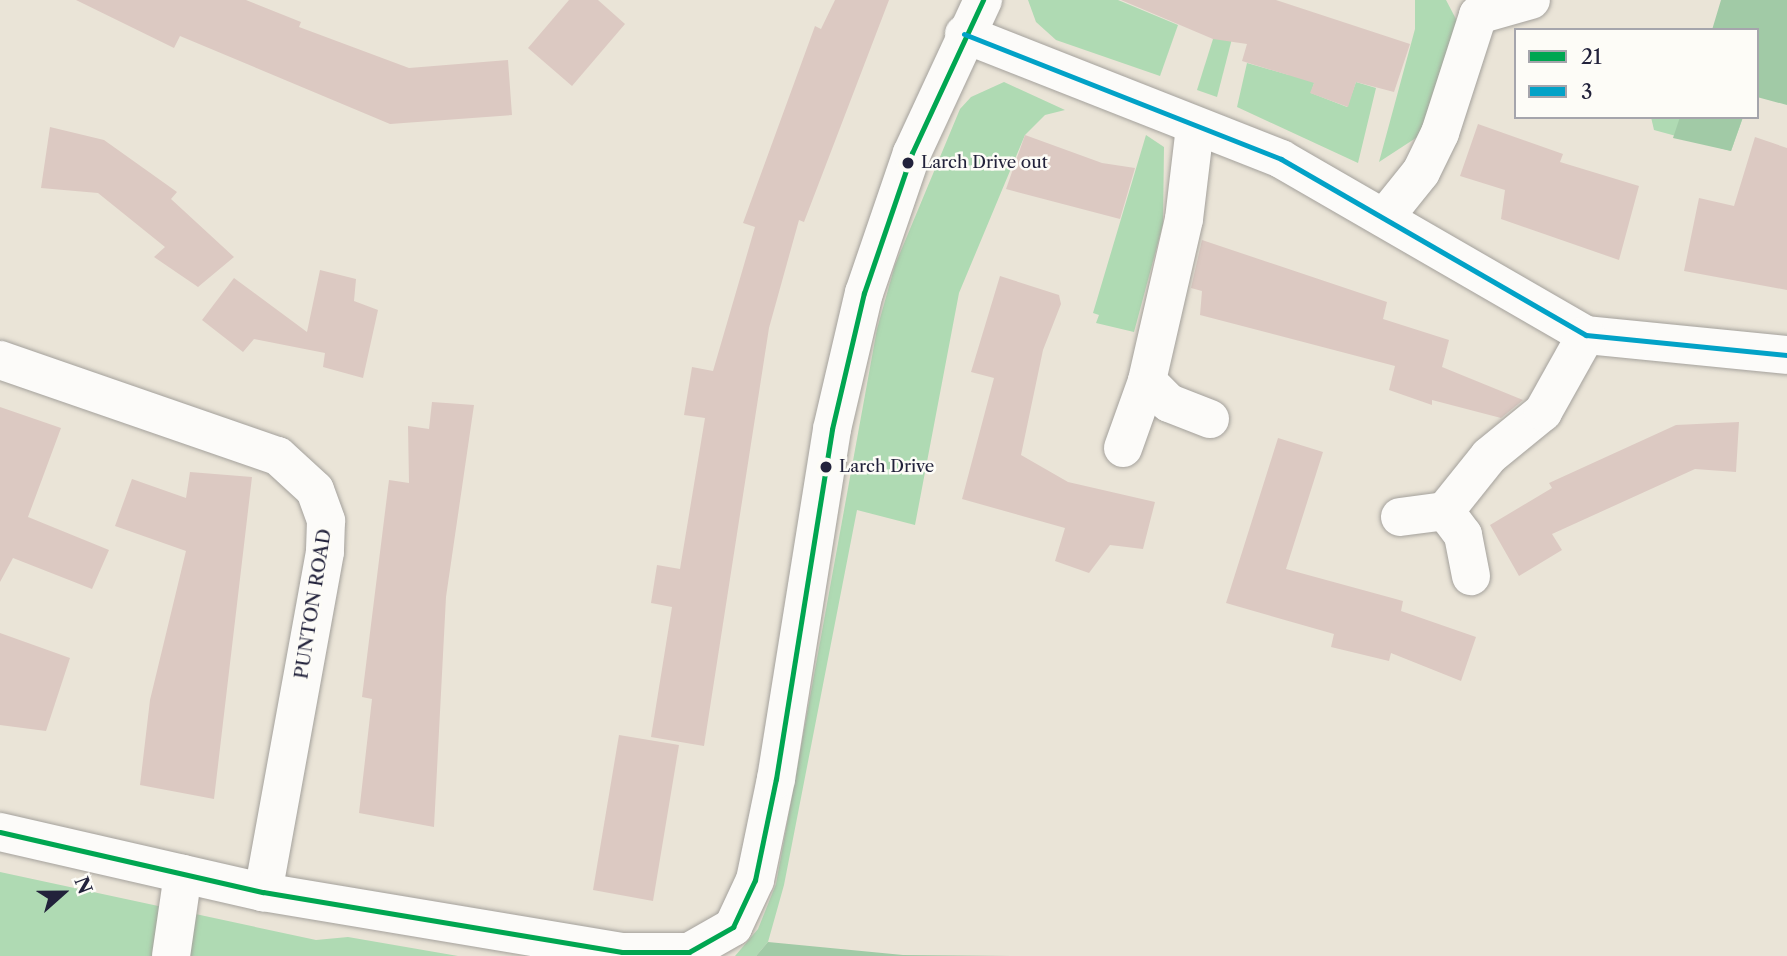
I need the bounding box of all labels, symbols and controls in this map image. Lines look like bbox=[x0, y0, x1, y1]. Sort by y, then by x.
legend bbox=[1514, 28, 1759, 119]
text: 21 bbox=[1581, 44, 1602, 69]
text: 3 bbox=[1581, 79, 1593, 104]
place label: Larch Drive out bbox=[921, 153, 1048, 173]
marker: Larch Drive out bbox=[901, 156, 915, 170]
place label: Larch Drive bbox=[839, 457, 934, 477]
marker: Larch Drive bbox=[819, 460, 833, 474]
street label: PUNTON ROAD bbox=[290, 527, 336, 681]
north arrow bbox=[28, 858, 98, 928]
text: N bbox=[69, 873, 97, 897]

